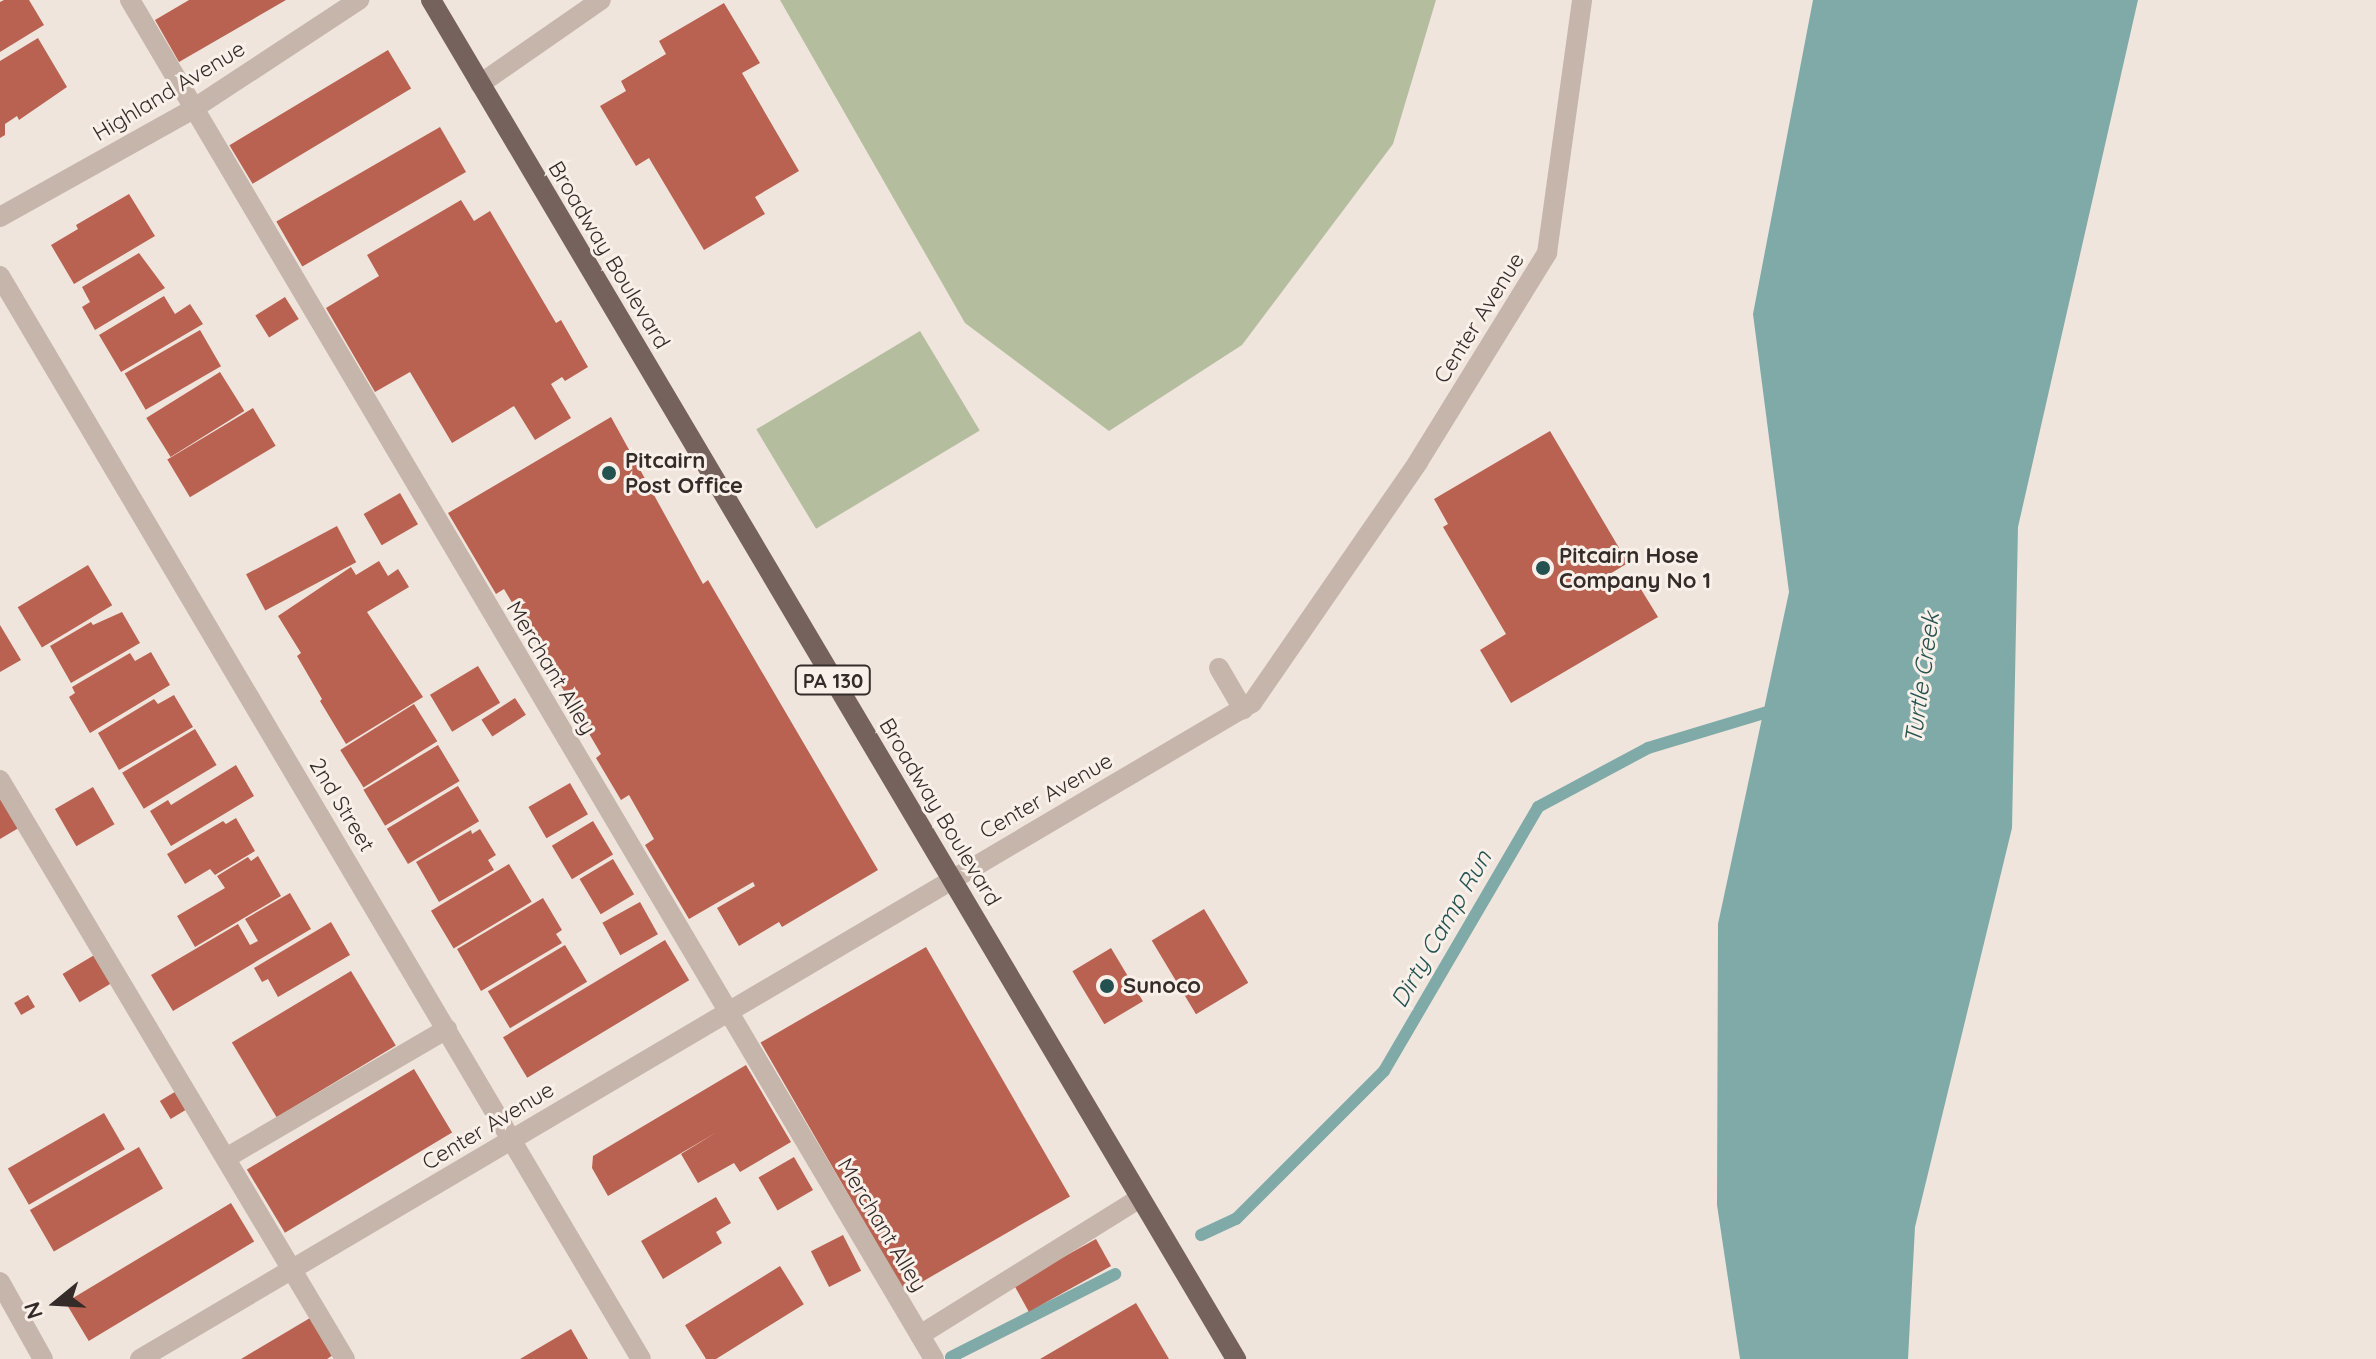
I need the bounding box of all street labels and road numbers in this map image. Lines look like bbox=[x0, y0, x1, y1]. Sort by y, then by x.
street label: Highland Avenue bbox=[88, 35, 250, 147]
street label: Broadway Boulevard bbox=[543, 156, 675, 354]
street label: Center Avenue bbox=[1428, 248, 1530, 388]
street label: Merchant Alley bbox=[501, 597, 601, 739]
road number: PA 130 bbox=[793, 664, 873, 696]
street label: Broadway Boulevard bbox=[874, 713, 1006, 911]
street label: Center Avenue bbox=[975, 747, 1117, 845]
street label: 2nd Street bbox=[304, 753, 380, 857]
street label: Center Avenue bbox=[417, 1076, 559, 1176]
street label: Merchant Alley bbox=[832, 1154, 932, 1296]

